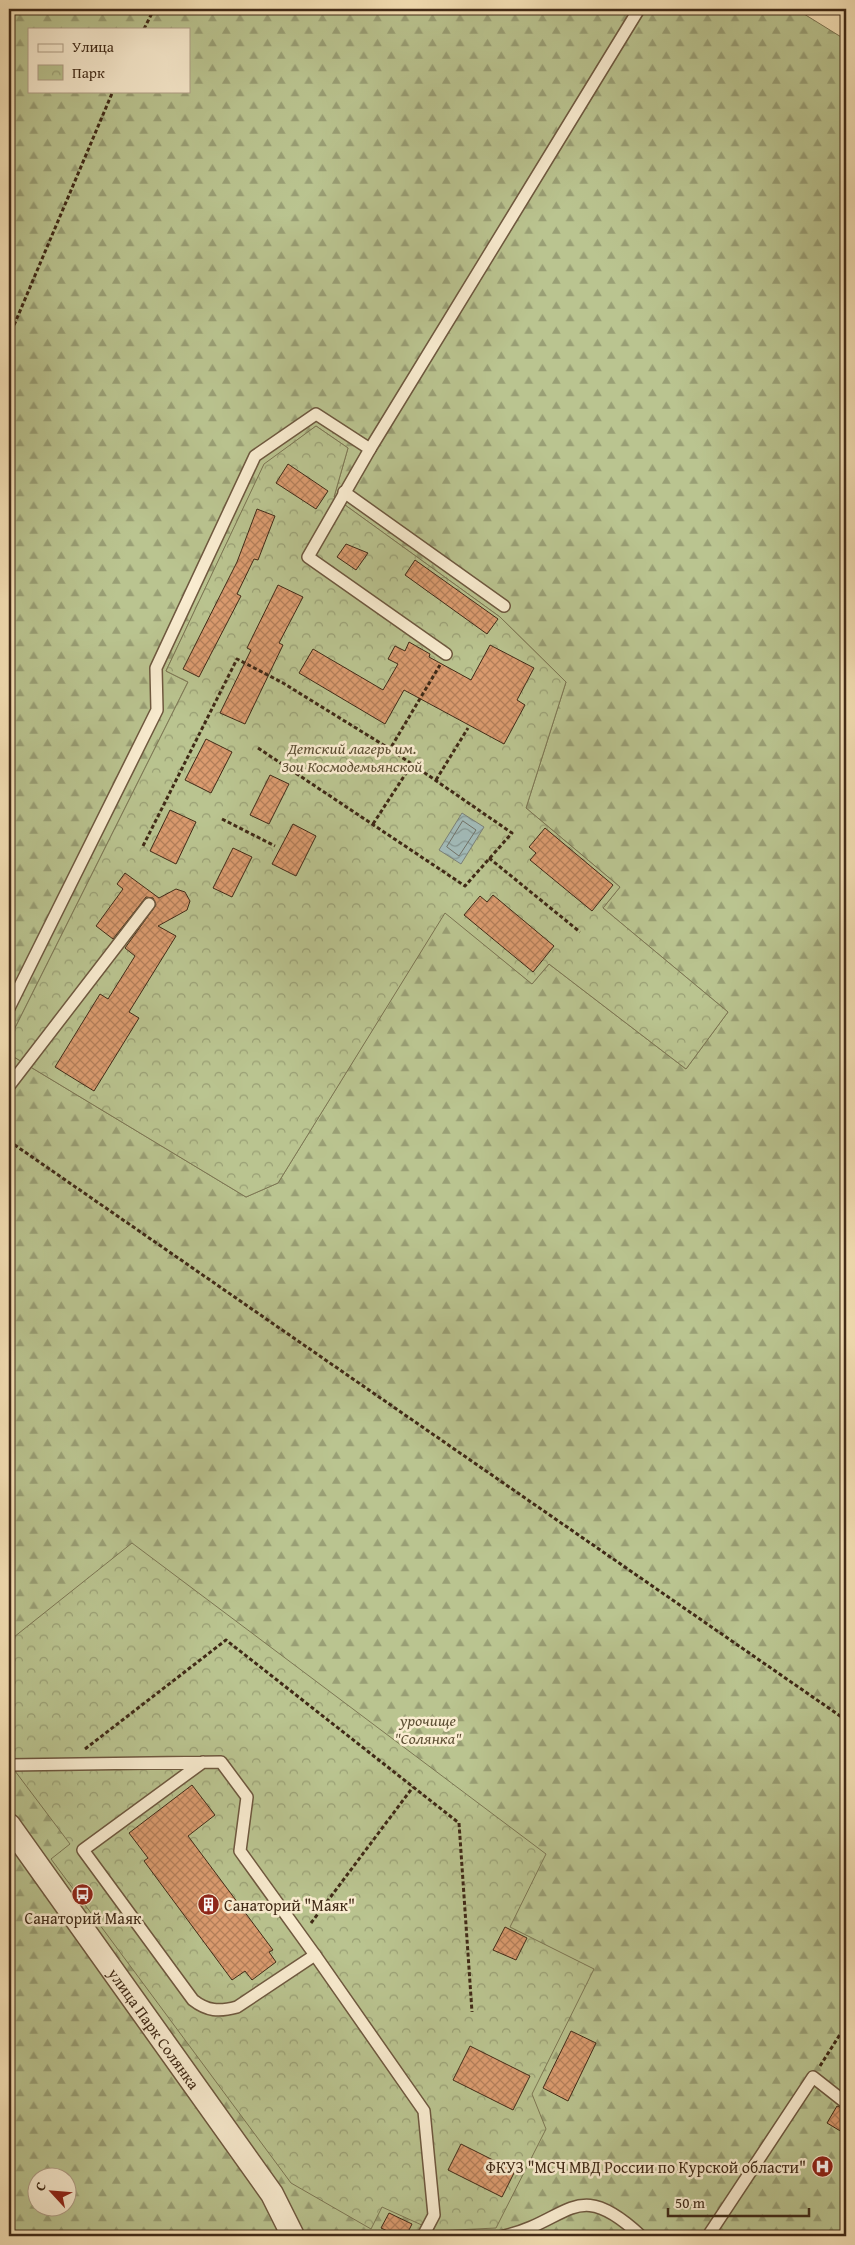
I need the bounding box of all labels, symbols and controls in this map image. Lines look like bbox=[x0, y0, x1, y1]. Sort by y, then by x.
legend bbox=[28, 28, 190, 92]
text: Улица bbox=[72, 36, 115, 57]
text: Парк bbox=[72, 62, 105, 83]
park label: Детский лагерь им. Зои Космодемьянской bbox=[282, 736, 422, 778]
park label: урочище "Солянка" bbox=[394, 1708, 462, 1750]
bus stop icon: Санаторий Маяк bbox=[71, 1882, 95, 1906]
building icon: Санаторий "Маяк" bbox=[196, 1893, 220, 1917]
place label: Санаторий "Маяк" bbox=[224, 1893, 355, 1917]
place label: Санаторий Маяк bbox=[25, 1906, 142, 1930]
street label: улица Парк Солянка bbox=[102, 1962, 206, 2095]
place label: ФКУЗ "МСЧ МВД России по Курской области" bbox=[486, 2155, 806, 2179]
hospital icon: ФКУЗ "МСЧ МВД России по Курской области" bbox=[810, 2155, 834, 2179]
north arrow bbox=[28, 2168, 78, 2218]
text: С bbox=[30, 2178, 51, 2194]
scale bar bbox=[668, 2185, 809, 2217]
text: 50 m bbox=[675, 2192, 706, 2213]

